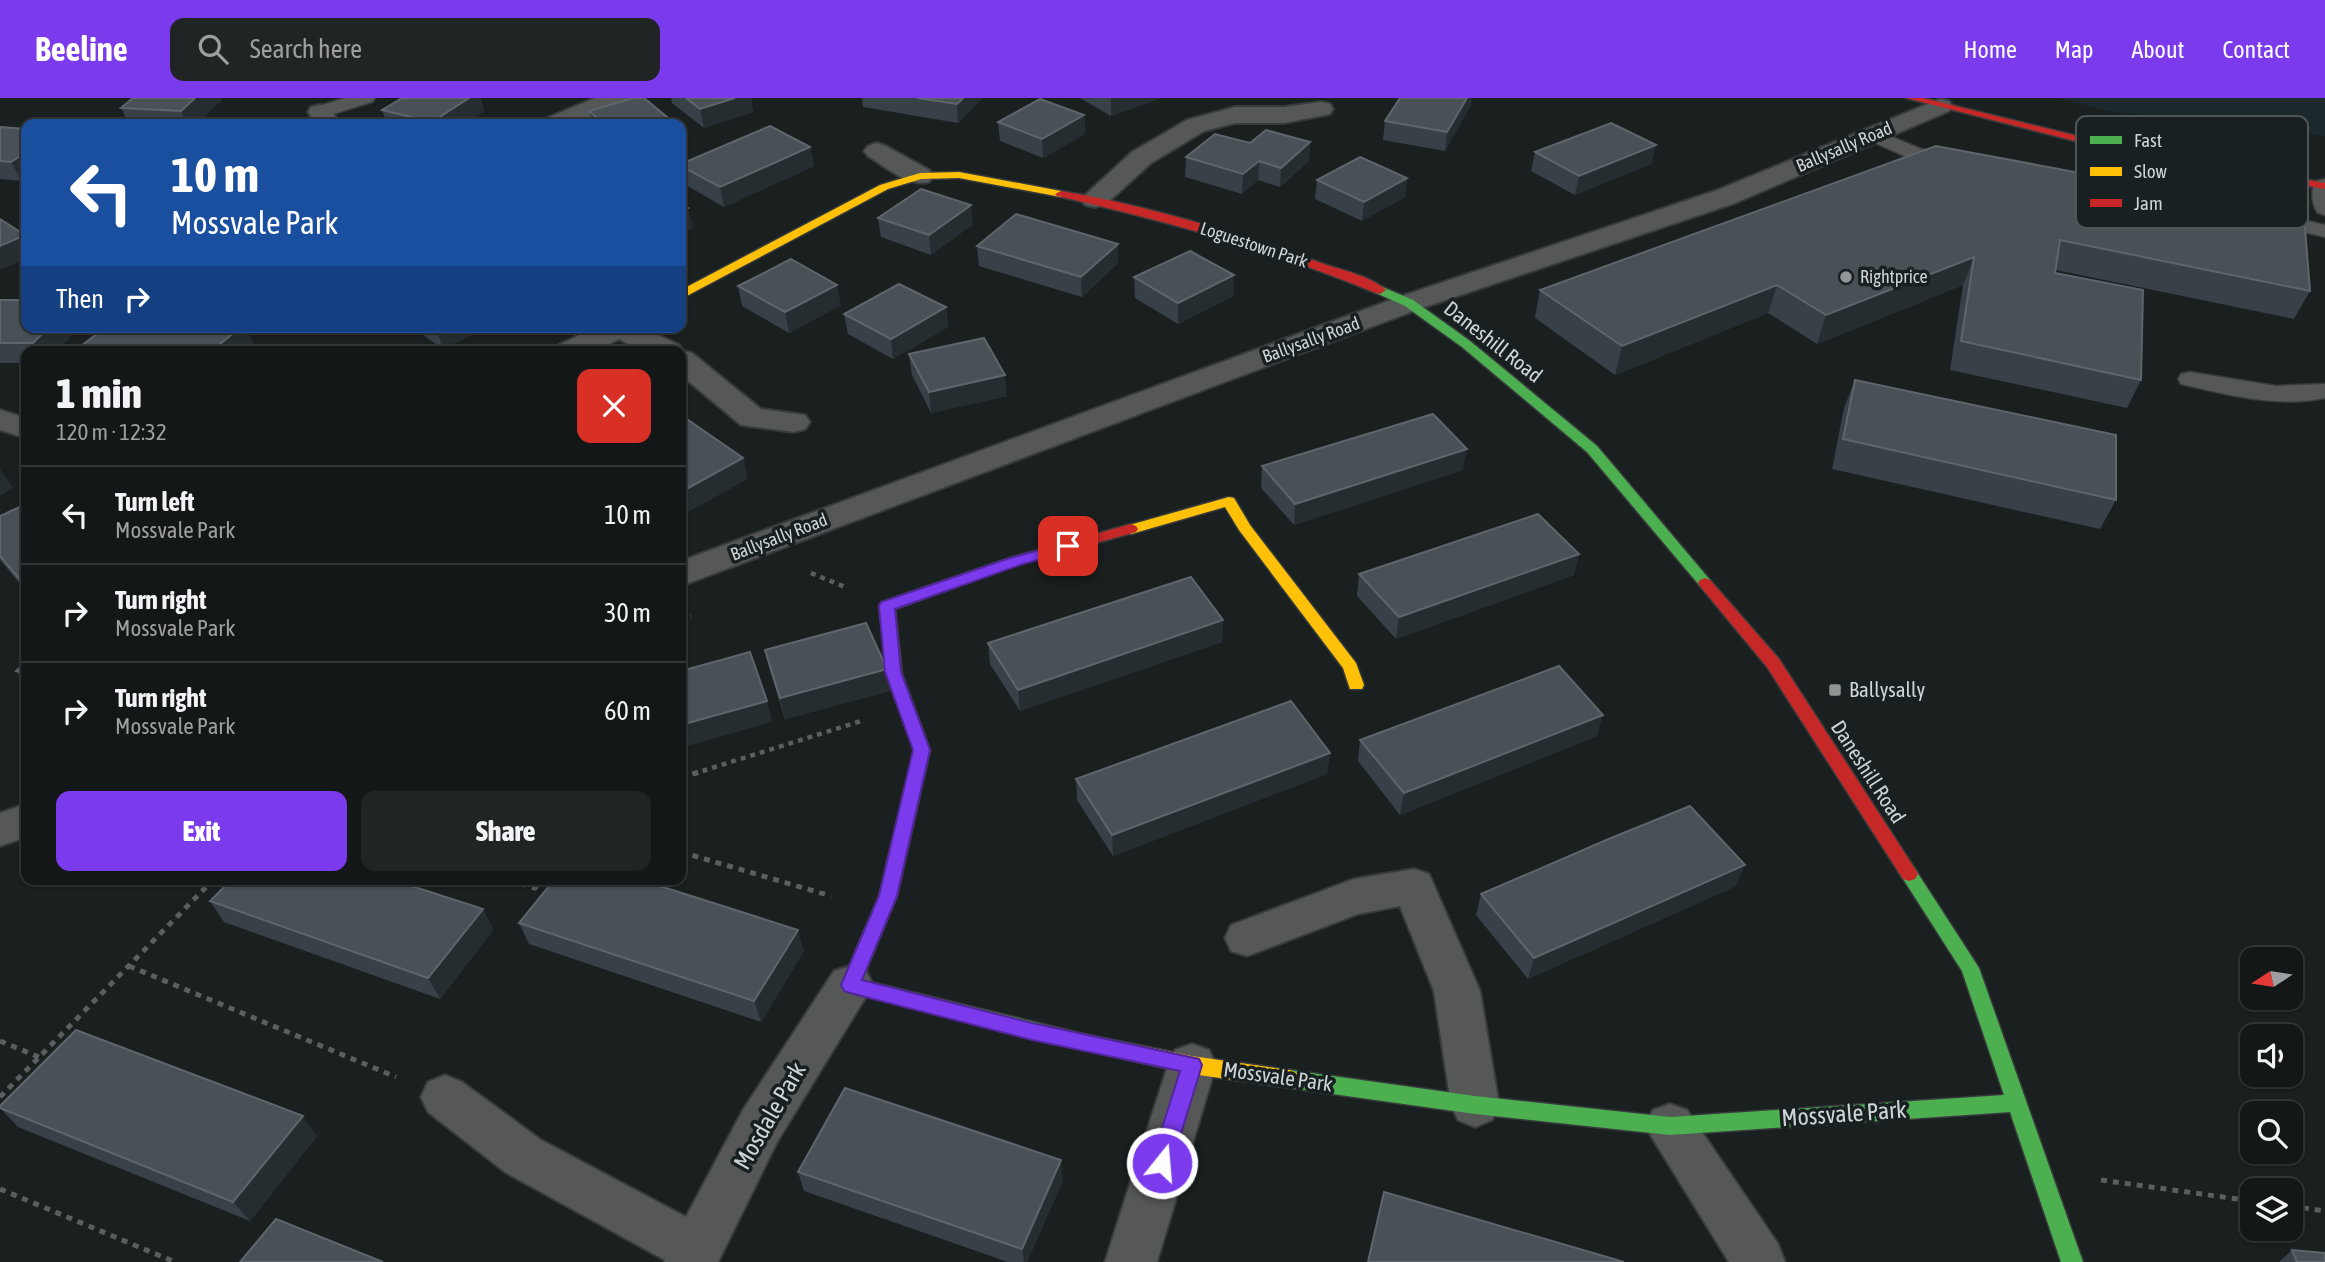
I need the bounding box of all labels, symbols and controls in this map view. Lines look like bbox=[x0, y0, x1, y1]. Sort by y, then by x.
search box bbox=[170, 18, 660, 81]
text: Beeline bbox=[35, 30, 128, 68]
icon: search bbox=[194, 30, 232, 68]
text: Search here bbox=[250, 34, 362, 64]
text: Home bbox=[1963, 36, 2017, 63]
text: Map bbox=[2055, 36, 2093, 63]
text: About bbox=[2131, 36, 2184, 63]
text: Contact bbox=[2222, 36, 2290, 63]
legend bbox=[2076, 116, 2308, 228]
street label: Ballysally Road bbox=[1793, 117, 1895, 176]
text: Fast bbox=[2134, 129, 2162, 151]
text: 10 m bbox=[171, 146, 259, 202]
icon: left bbox=[56, 147, 147, 238]
text: Slow bbox=[2134, 160, 2168, 182]
text: Jam bbox=[2134, 192, 2163, 214]
text: Mossvale Park bbox=[171, 204, 338, 241]
street label: Loguestown Park bbox=[1198, 217, 1311, 272]
place label: Rightprice bbox=[1860, 266, 1928, 287]
marker: Rightprice bbox=[1838, 269, 1854, 285]
icon: right bbox=[118, 280, 156, 318]
text: Then bbox=[56, 284, 104, 314]
street label: Daneshill Road bbox=[1440, 295, 1547, 387]
street label: Ballysally Road bbox=[1259, 312, 1362, 367]
text: 1 min bbox=[56, 369, 142, 417]
button: close bbox=[577, 369, 651, 443]
text: 120 m · 12:32 bbox=[56, 419, 167, 445]
text: Turn left bbox=[115, 487, 195, 517]
icon: left bbox=[56, 496, 94, 534]
text: 10 m bbox=[604, 500, 651, 530]
street label: Ballysally Road bbox=[727, 508, 830, 565]
pin bbox=[1038, 516, 1098, 576]
text: Mossvale Park bbox=[115, 517, 235, 543]
icon: arrive bbox=[1049, 527, 1087, 565]
text: Turn right bbox=[115, 585, 206, 615]
icon: right bbox=[56, 594, 94, 632]
text: 30 m bbox=[604, 598, 651, 628]
text: Mossvale Park bbox=[115, 615, 235, 641]
place label: Ballysally bbox=[1849, 677, 1925, 701]
marker: Ballysally bbox=[1827, 682, 1843, 698]
text: Turn right bbox=[115, 683, 206, 713]
icon: right bbox=[56, 692, 94, 730]
text: 60 m bbox=[604, 696, 651, 726]
text: Mossvale Park bbox=[115, 713, 235, 739]
street label: Daneshill Road bbox=[1827, 716, 1911, 827]
button: Exit bbox=[56, 791, 347, 871]
button: Share bbox=[361, 791, 651, 871]
north arrow bbox=[2240, 947, 2303, 1010]
map controls bbox=[2240, 947, 2303, 1241]
button: sound bbox=[2240, 1024, 2303, 1087]
street label: Mossvale Park bbox=[1222, 1056, 1334, 1096]
street label: Mosdale Park bbox=[728, 1057, 811, 1174]
street label: Mossvale Park bbox=[1780, 1096, 1908, 1131]
button: search bbox=[2240, 1101, 2303, 1164]
position arrow bbox=[1125, 1126, 1199, 1200]
button: layers bbox=[2240, 1178, 2303, 1241]

